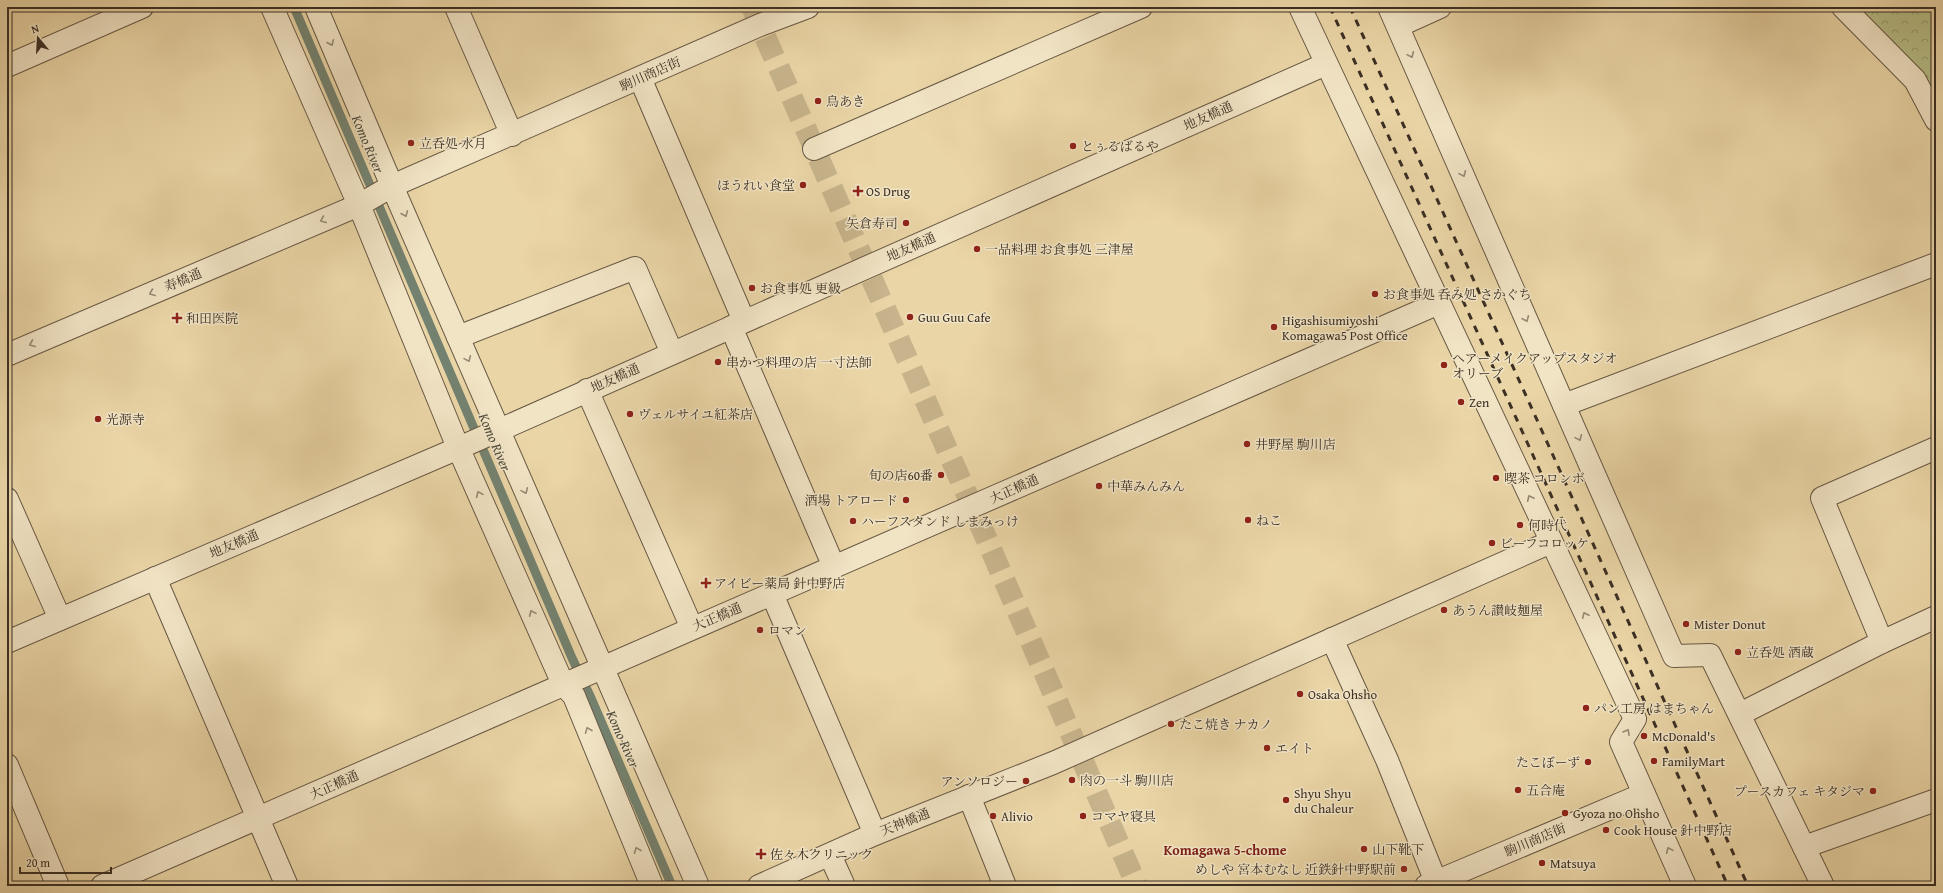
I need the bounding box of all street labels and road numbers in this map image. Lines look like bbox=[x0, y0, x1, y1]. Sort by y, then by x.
street label: 駒川商店街 bbox=[616, 52, 684, 96]
street label: 地友橋通 bbox=[1180, 97, 1236, 135]
street label: 地友橋通 bbox=[883, 228, 939, 266]
street label: 寿橋通 bbox=[161, 264, 205, 296]
street label: 地友橋通 bbox=[587, 359, 643, 397]
street label: 大正橋通 bbox=[986, 470, 1042, 508]
street label: 地友橋通 bbox=[206, 525, 262, 563]
street label: 大正橋通 bbox=[689, 598, 745, 636]
street label: 大正橋通 bbox=[306, 766, 362, 804]
street label: 天神橋通 bbox=[877, 803, 933, 841]
street label: 駒川商店街 bbox=[1501, 819, 1569, 861]

